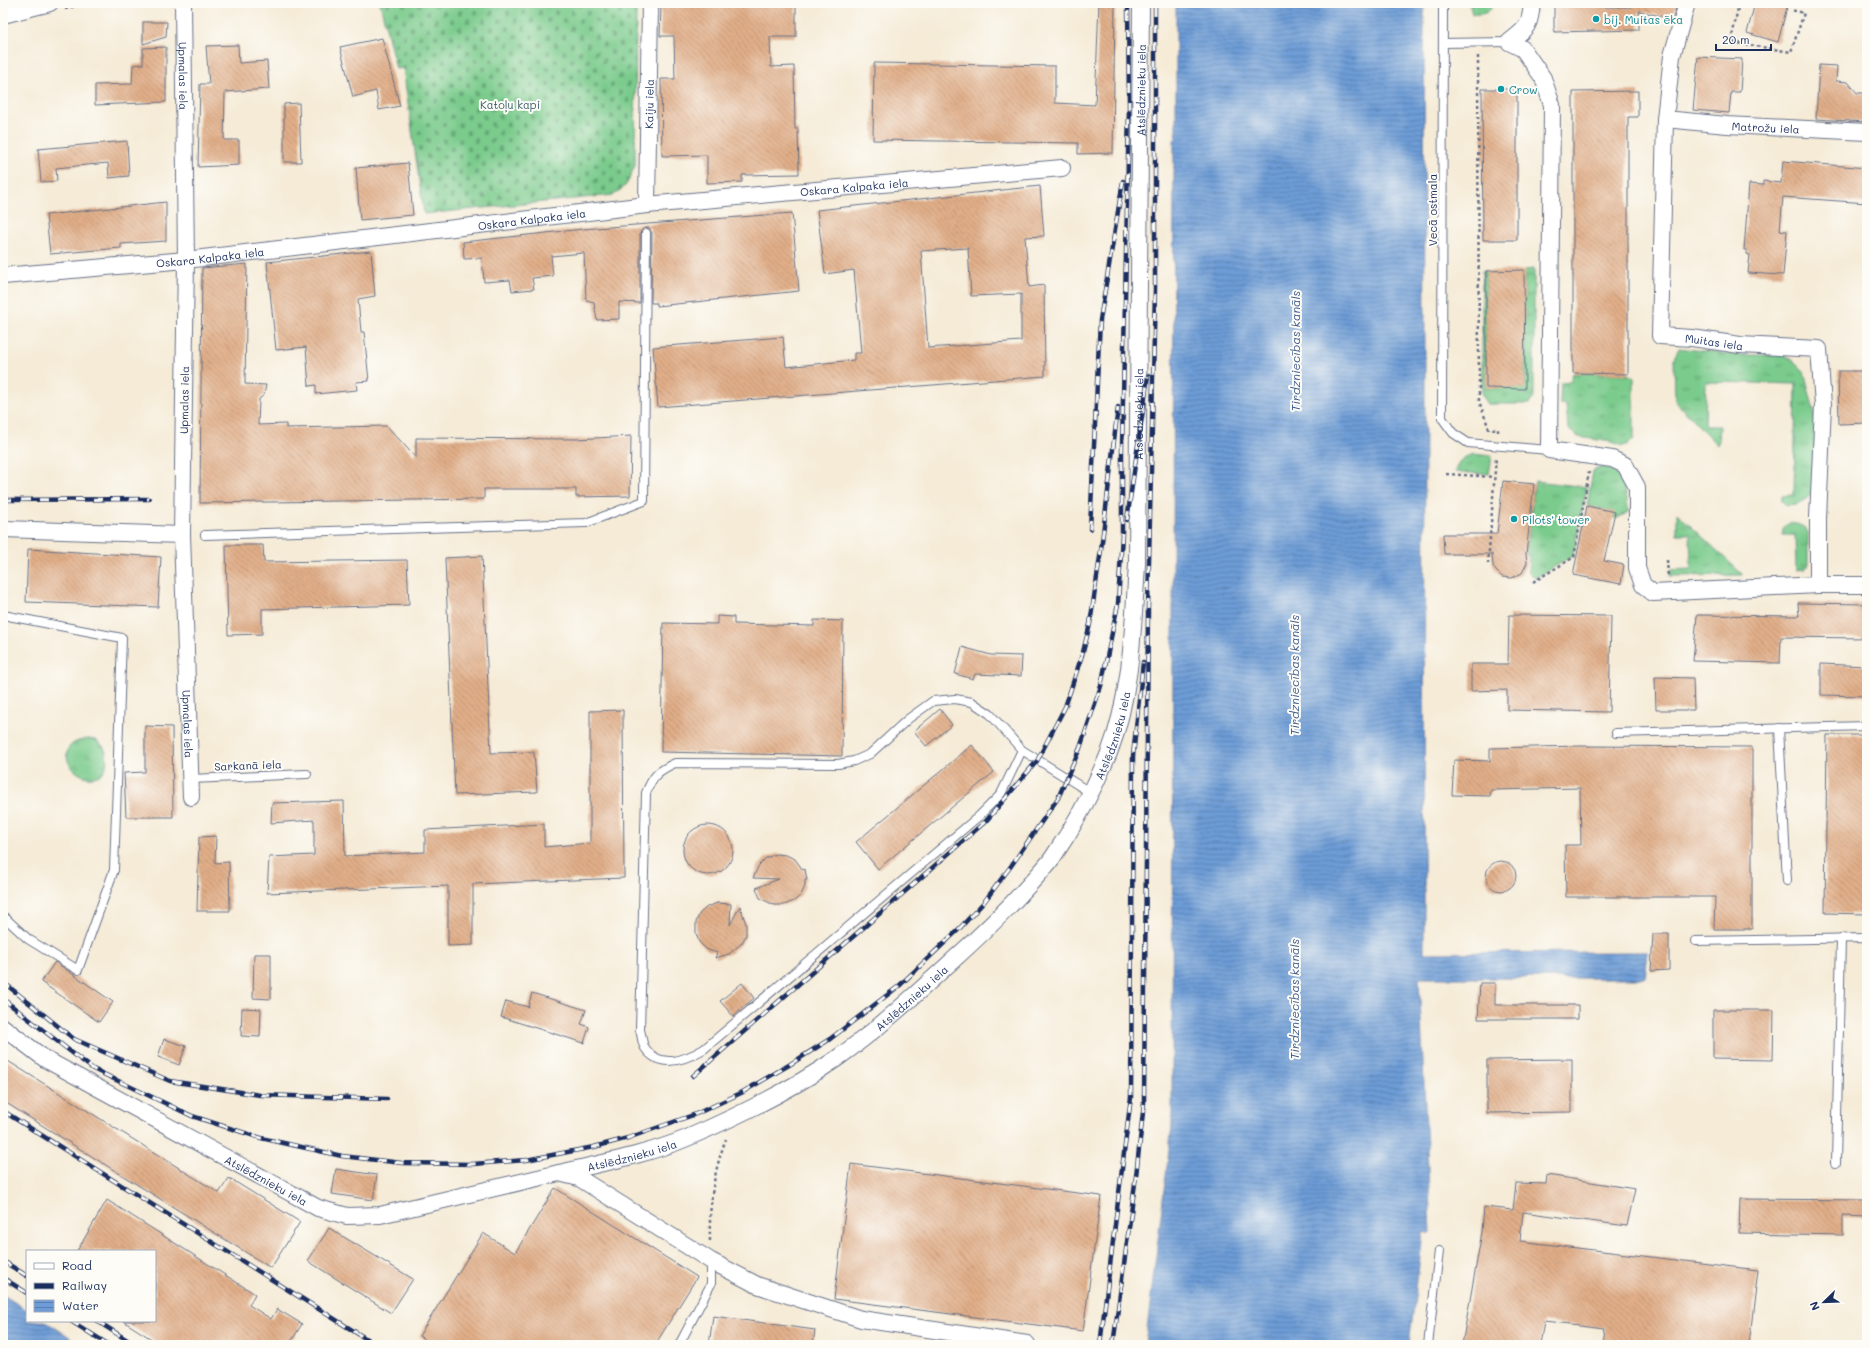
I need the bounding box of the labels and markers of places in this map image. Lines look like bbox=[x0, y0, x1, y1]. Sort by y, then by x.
place label: bij. Muitas ēka bbox=[1604, 12, 1683, 27]
marker: bij. Muitas ēka bbox=[1591, 14, 1601, 24]
place label: Crow bbox=[1509, 82, 1537, 97]
marker: Crow bbox=[1496, 84, 1506, 94]
place label: Pilots' tower bbox=[1522, 512, 1590, 527]
marker: Pilots' tower bbox=[1509, 514, 1519, 524]

